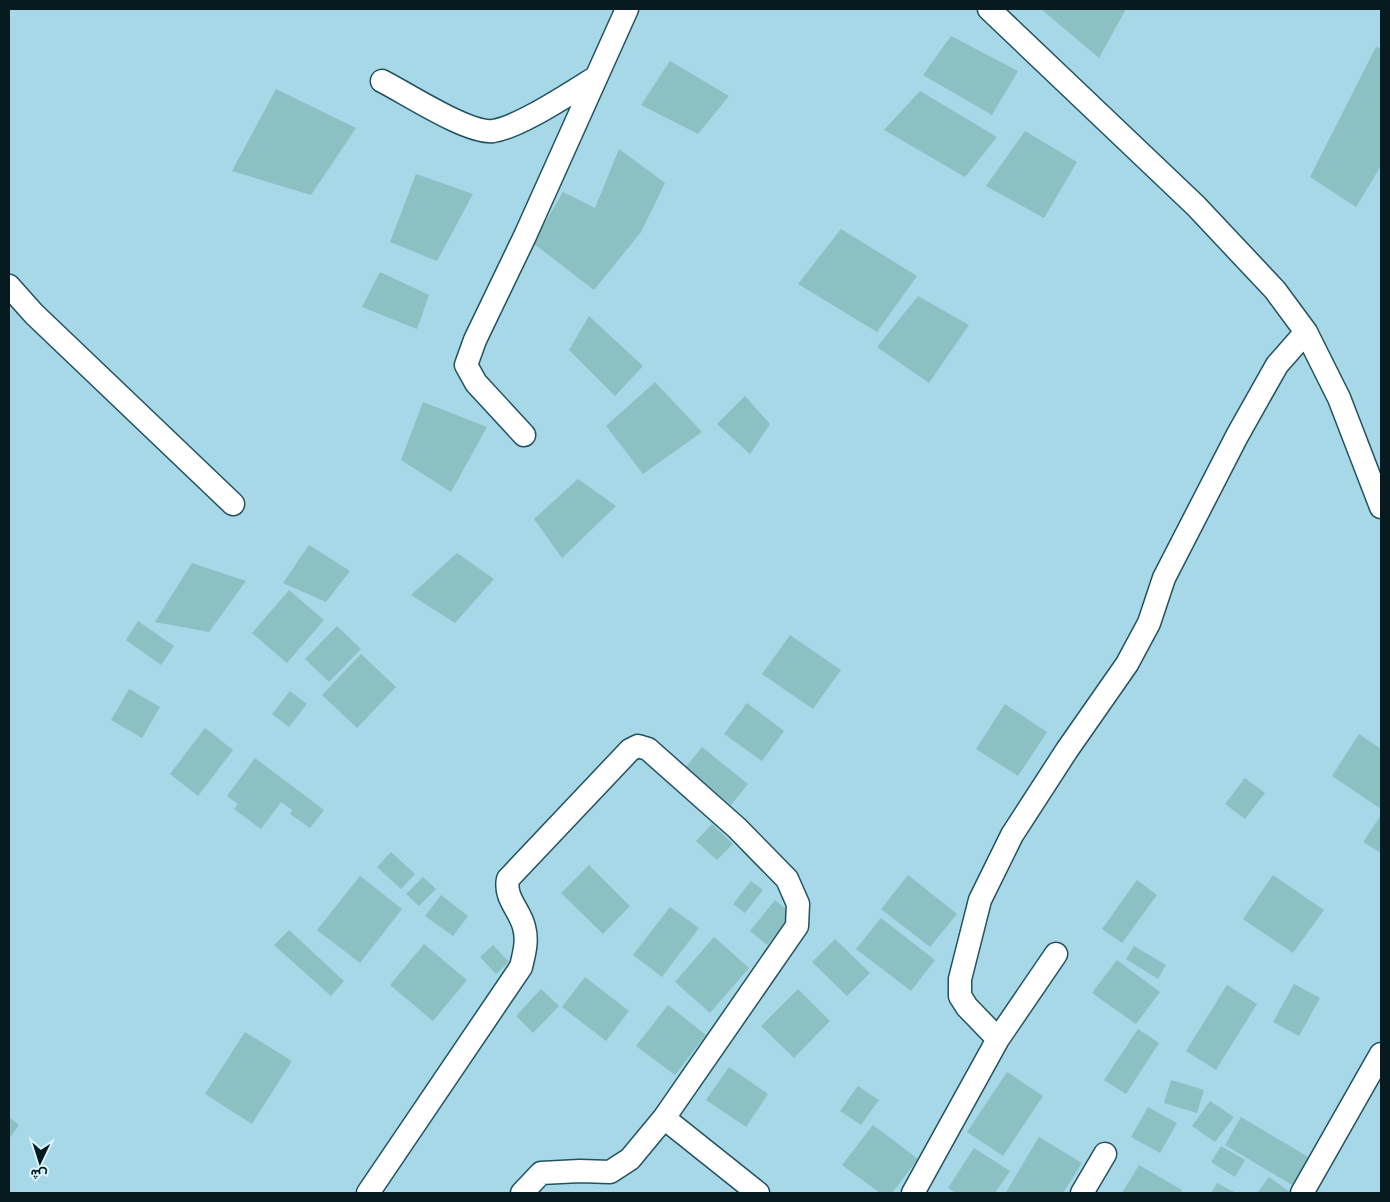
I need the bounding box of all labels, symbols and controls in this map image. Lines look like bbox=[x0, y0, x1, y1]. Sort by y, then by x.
north arrow bbox=[15, 1137, 65, 1187]
text: ش bbox=[30, 1165, 48, 1184]

